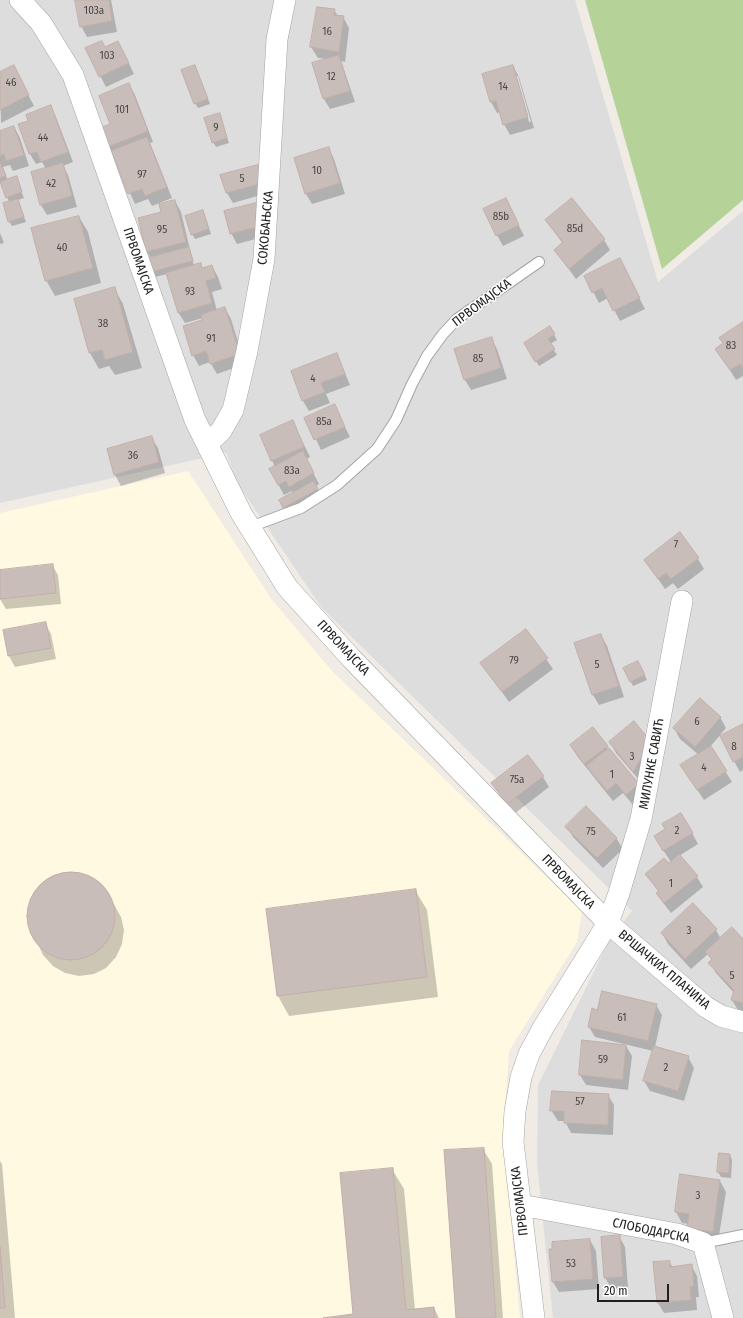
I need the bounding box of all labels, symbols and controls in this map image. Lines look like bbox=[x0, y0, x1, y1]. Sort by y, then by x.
house number: 103a bbox=[84, 4, 104, 18]
house number: 16 bbox=[322, 25, 332, 39]
house number: 103 bbox=[100, 49, 114, 63]
house number: 12 bbox=[326, 70, 336, 84]
house number: 46 bbox=[6, 76, 16, 90]
house number: 14 bbox=[498, 80, 508, 94]
house number: 101 bbox=[115, 103, 129, 117]
house number: 9 bbox=[213, 121, 219, 135]
house number: 44 bbox=[38, 131, 48, 145]
house number: 10 bbox=[312, 164, 322, 178]
house number: 97 bbox=[137, 168, 147, 182]
house number: 5 bbox=[239, 172, 245, 186]
house number: 42 bbox=[46, 177, 56, 191]
street label: СОКОБАЊСКА bbox=[255, 190, 277, 266]
house number: 85b bbox=[493, 210, 509, 224]
house number: 85d bbox=[567, 222, 583, 236]
house number: 95 bbox=[157, 223, 167, 237]
street label: ПРВОМАЈСКА bbox=[119, 225, 157, 297]
house number: 40 bbox=[56, 241, 68, 255]
street label: ПРВОМАЈСКА bbox=[449, 276, 515, 330]
house number: 93 bbox=[185, 285, 195, 299]
house number: 38 bbox=[98, 317, 108, 331]
house number: 91 bbox=[206, 332, 216, 346]
house number: 83 bbox=[726, 339, 736, 353]
house number: 85 bbox=[473, 352, 483, 366]
house number: 4 bbox=[310, 372, 316, 386]
house number: 85a bbox=[316, 415, 332, 429]
house number: 36 bbox=[128, 449, 138, 463]
house number: 83a bbox=[284, 464, 300, 478]
house number: 7 bbox=[674, 538, 678, 552]
street label: ПРВОМАЈСКА bbox=[313, 617, 373, 679]
house number: 79 bbox=[509, 654, 519, 668]
house number: 5 bbox=[594, 658, 600, 672]
house number: 6 bbox=[694, 715, 700, 729]
street label: МИЛУНКЕ САВИЋ bbox=[636, 717, 668, 811]
house number: 8 bbox=[731, 740, 737, 754]
house number: 3 bbox=[630, 750, 634, 764]
house number: 4 bbox=[701, 761, 707, 775]
house number: 1 bbox=[610, 768, 614, 782]
house number: 75a bbox=[510, 773, 524, 787]
house number: 2 bbox=[675, 824, 679, 838]
house number: 75 bbox=[586, 825, 596, 839]
street label: ПРВОМАЈСКА bbox=[538, 851, 598, 913]
house number: 1 bbox=[669, 877, 673, 891]
house number: 3 bbox=[687, 924, 691, 938]
street label: ВРШАЧКИХ ПЛАНИНА bbox=[615, 927, 713, 1013]
house number: 5 bbox=[729, 969, 735, 983]
house number: 61 bbox=[617, 1011, 627, 1025]
house number: 59 bbox=[598, 1053, 608, 1067]
house number: 2 bbox=[664, 1061, 668, 1075]
house number: 57 bbox=[575, 1095, 585, 1109]
street label: ПРВОМАЈСКА bbox=[508, 1165, 532, 1237]
house number: 3 bbox=[696, 1189, 700, 1203]
street label: СЛОБОДАРСКА bbox=[611, 1215, 691, 1247]
house number: 53 bbox=[566, 1257, 576, 1271]
scale bar bbox=[599, 1276, 671, 1302]
text: 20 m bbox=[604, 1284, 628, 1298]

